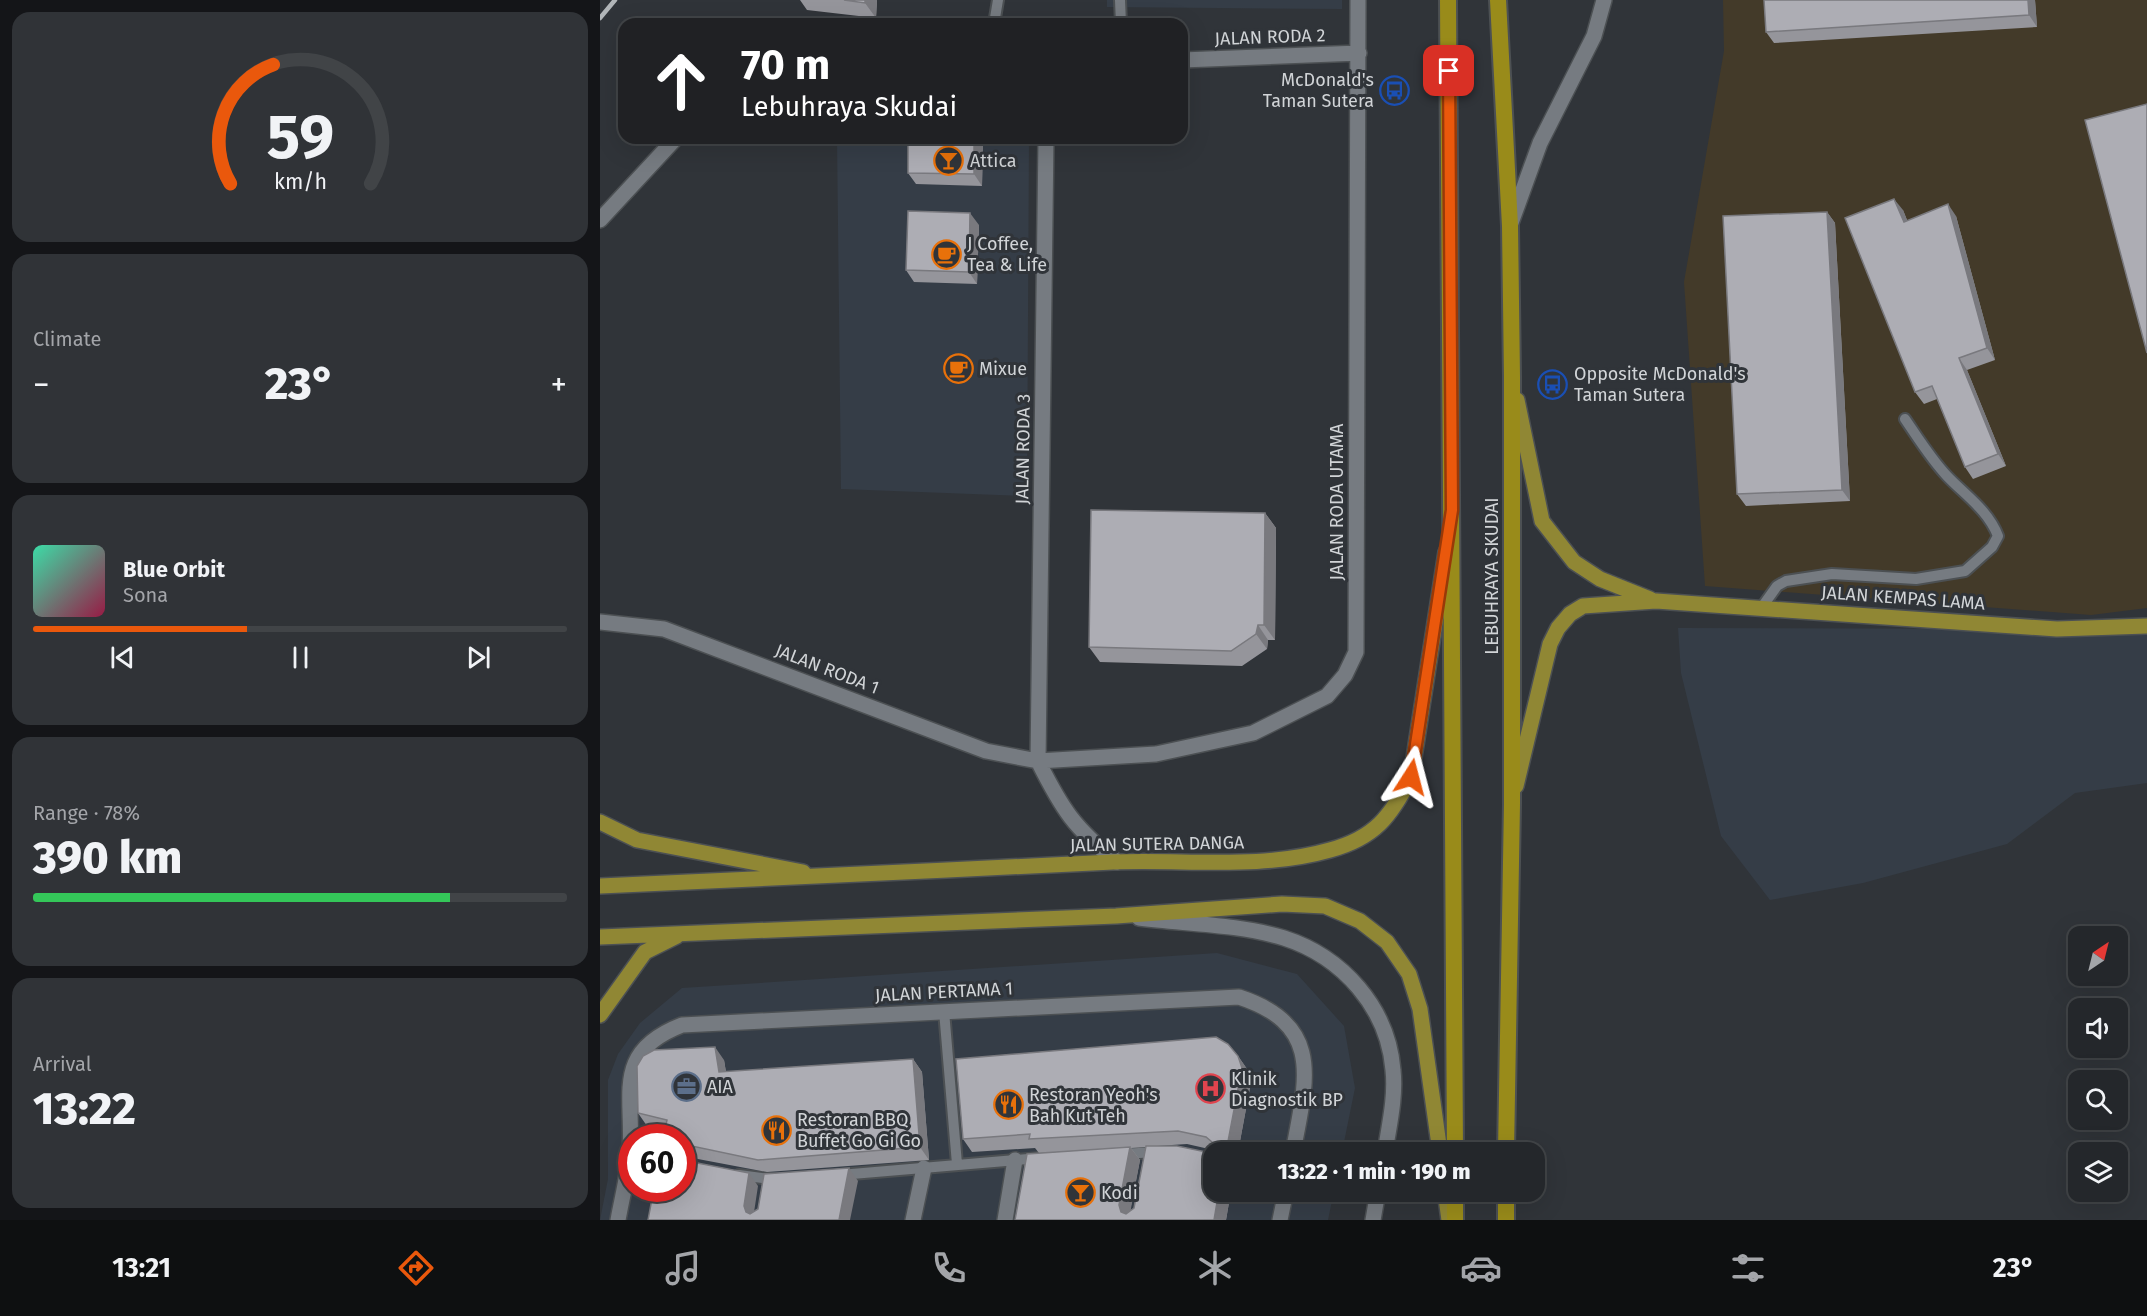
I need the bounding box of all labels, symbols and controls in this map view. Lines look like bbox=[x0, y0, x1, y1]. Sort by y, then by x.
street label: JALAN RODA 2 bbox=[1214, 24, 1326, 50]
text: 70 m bbox=[741, 40, 830, 90]
icon: ahead bbox=[642, 42, 720, 120]
pin bbox=[1423, 45, 1474, 96]
icon: arrive bbox=[1432, 54, 1465, 87]
place label: McDonald's Taman Sutera bbox=[1263, 69, 1374, 112]
bus stop icon: McDonald's Taman Sutera bbox=[1379, 74, 1411, 106]
text: Lebuhraya Skudai bbox=[741, 91, 957, 123]
text: 59 bbox=[266, 100, 334, 175]
bar icon: Attica bbox=[933, 145, 965, 177]
place label: Attica bbox=[970, 150, 1017, 172]
text: km/h bbox=[273, 169, 327, 195]
place label: J Coffee, Tea & Life bbox=[967, 233, 1047, 276]
cafe icon: J Coffee, Tea & Life bbox=[930, 238, 962, 270]
text: Climate bbox=[33, 327, 101, 351]
cafe icon: Mixue bbox=[942, 353, 974, 385]
text: 23° bbox=[265, 357, 335, 411]
place label: Mixue bbox=[979, 358, 1027, 380]
place label: Opposite McDonald's Taman Sutera bbox=[1574, 363, 1746, 406]
text: − bbox=[33, 365, 50, 405]
text: + bbox=[551, 365, 567, 405]
bus stop icon: Opposite McDonald's Taman Sutera bbox=[1537, 368, 1569, 400]
street label: JALAN RODA 3 bbox=[1011, 393, 1035, 505]
street label: JALAN RODA UTAMA bbox=[1326, 423, 1348, 580]
street label: LEBUHRAYA SKUDAI bbox=[1481, 497, 1503, 655]
text: Blue Orbit bbox=[123, 556, 225, 583]
street label: JALAN KEMPAS LAMA bbox=[1820, 581, 1986, 615]
text: Sona bbox=[123, 583, 168, 607]
street label: JALAN RODA 1 bbox=[772, 639, 882, 699]
icon: previous bbox=[106, 641, 139, 674]
icon: pause bbox=[284, 641, 317, 674]
icon: next bbox=[462, 641, 495, 674]
position arrow bbox=[1379, 745, 1443, 809]
text: Range · 78% bbox=[33, 801, 140, 825]
text: 390 km bbox=[33, 831, 182, 885]
street label: JALAN SUTERA DANGA bbox=[1070, 831, 1245, 857]
north arrow bbox=[2068, 926, 2128, 986]
map controls bbox=[2068, 926, 2128, 1202]
street label: JALAN PERTAMA 1 bbox=[874, 977, 1014, 1007]
button: sound bbox=[2068, 998, 2128, 1058]
text: Arrival bbox=[33, 1052, 92, 1076]
place label: Klinik Diagnostik BP bbox=[1231, 1068, 1343, 1111]
button: search bbox=[2068, 1070, 2128, 1130]
office icon: AIA bbox=[670, 1071, 702, 1103]
hospital icon: Klinik Diagnostik BP bbox=[1194, 1073, 1226, 1105]
place label: AIA bbox=[707, 1076, 734, 1098]
text: 13:22 bbox=[33, 1082, 136, 1136]
place label: Restoran Yeoh's Bah Kut Teh bbox=[1029, 1084, 1158, 1127]
restaurant icon: Restoran Yeoh's Bah Kut Teh bbox=[992, 1089, 1024, 1121]
place label: Restoran BBQ Buffet Go Gi Go bbox=[797, 1109, 921, 1152]
restaurant icon: Restoran BBQ Buffet Go Gi Go bbox=[760, 1114, 792, 1146]
speed limit sign: 60 bbox=[618, 1124, 696, 1202]
button: layers bbox=[2068, 1142, 2128, 1202]
text: 13:22 · 1 min · 190 m bbox=[1277, 1158, 1471, 1185]
bar icon: Kodi bbox=[1064, 1177, 1096, 1209]
place label: Kodi bbox=[1101, 1182, 1138, 1204]
icon: directions bbox=[395, 1247, 437, 1289]
icon: music bbox=[662, 1247, 704, 1289]
icon: phone bbox=[928, 1247, 970, 1289]
icon: climate bbox=[1194, 1247, 1236, 1289]
icon: car bbox=[1460, 1247, 1502, 1289]
icon: filters bbox=[1727, 1247, 1769, 1289]
text: 13:21 bbox=[112, 1252, 171, 1284]
text: 23° bbox=[1993, 1252, 2035, 1284]

